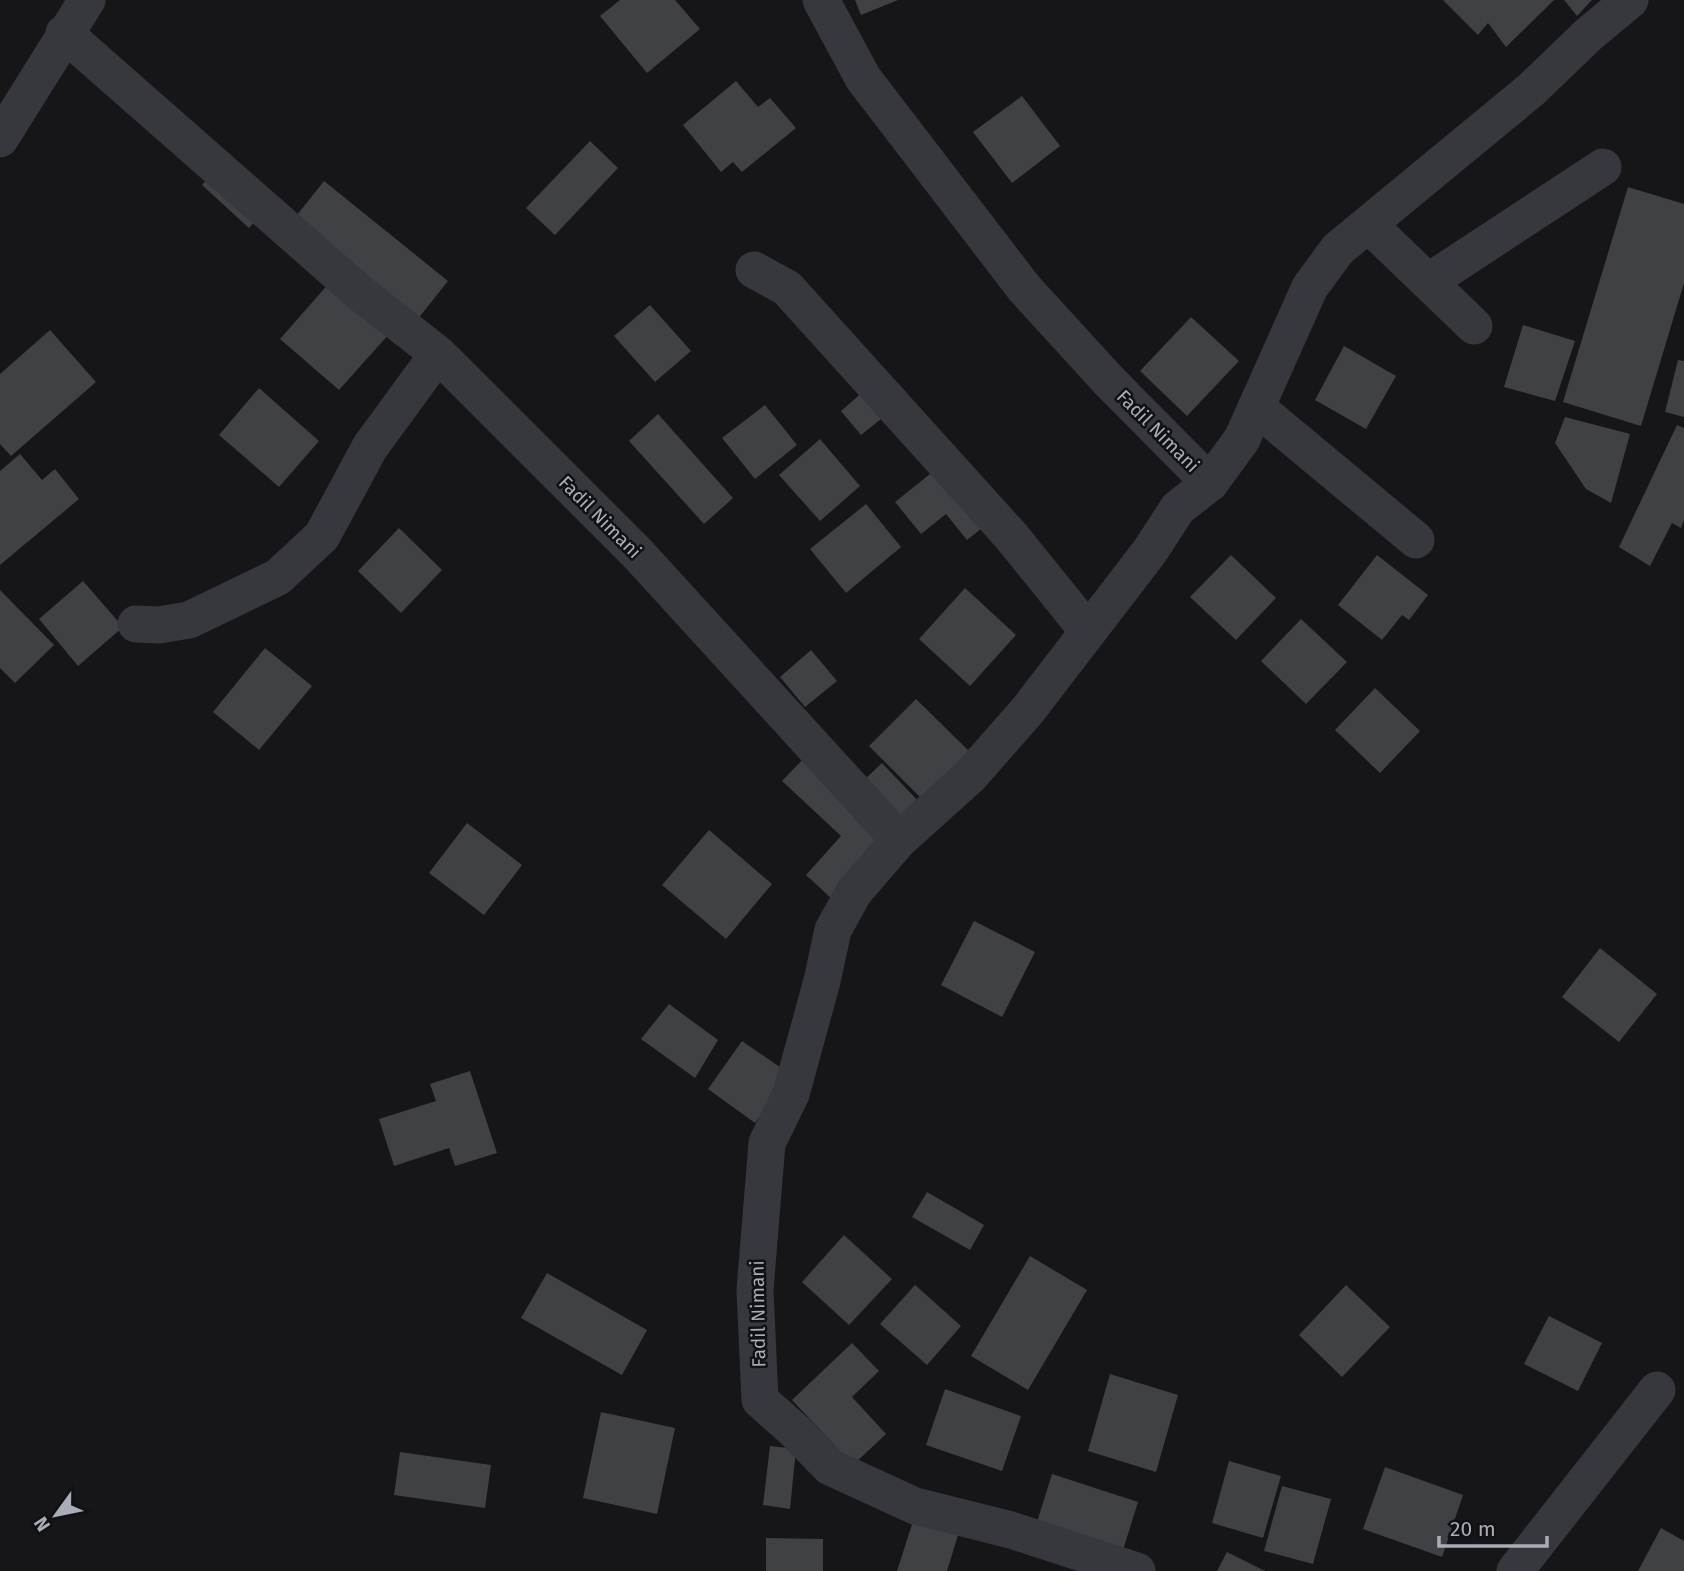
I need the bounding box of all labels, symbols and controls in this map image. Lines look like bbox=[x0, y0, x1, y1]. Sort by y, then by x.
street label: Fadil Nimani bbox=[1112, 385, 1204, 477]
street label: Fadil Nimani bbox=[554, 471, 646, 563]
street label: Fadil Nimani bbox=[746, 1260, 770, 1368]
north arrow bbox=[21, 1480, 91, 1550]
scale bar bbox=[1439, 1504, 1548, 1548]
text: N bbox=[29, 1512, 55, 1536]
text: 20 m bbox=[1450, 1516, 1496, 1542]

